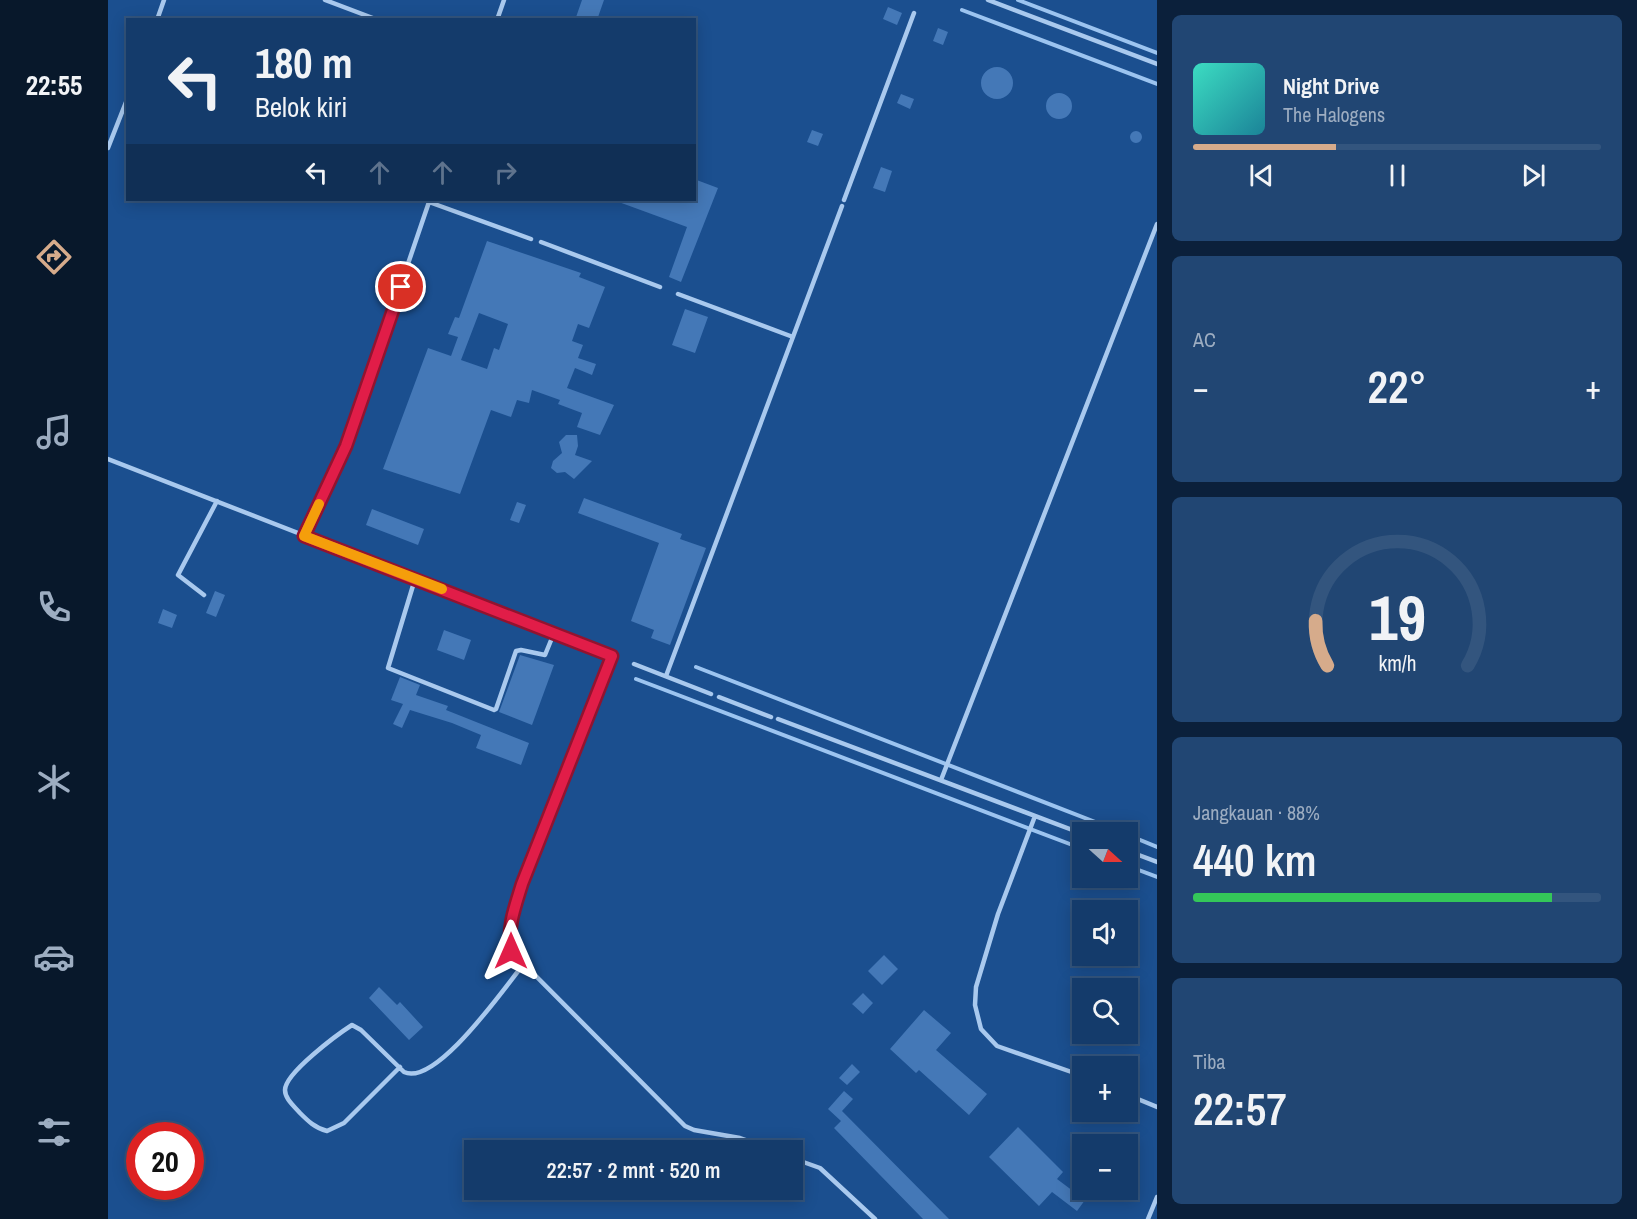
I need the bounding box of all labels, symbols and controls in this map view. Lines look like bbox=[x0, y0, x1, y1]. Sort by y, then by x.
text: 180 m bbox=[255, 35, 353, 91]
icon: left bbox=[156, 42, 234, 120]
text: 22:55 bbox=[26, 67, 82, 103]
text: Night Drive bbox=[1283, 71, 1379, 101]
text: Belok kiri bbox=[255, 89, 347, 125]
text: The Halogens bbox=[1283, 101, 1385, 128]
icon: left bbox=[300, 156, 333, 189]
icon: ahead bbox=[363, 156, 396, 189]
icon: ahead bbox=[426, 156, 459, 189]
icon: right bbox=[489, 156, 522, 189]
icon: previous bbox=[1245, 159, 1278, 192]
icon: pause bbox=[1381, 159, 1414, 192]
icon: next bbox=[1517, 159, 1550, 192]
icon: directions bbox=[33, 236, 75, 278]
pin bbox=[375, 261, 426, 312]
icon: arrive bbox=[384, 270, 417, 303]
text: AC bbox=[1193, 326, 1216, 353]
text: 22° bbox=[1367, 356, 1427, 417]
text: − bbox=[1193, 365, 1209, 409]
text: + bbox=[1585, 365, 1601, 409]
icon: music bbox=[33, 411, 75, 453]
text: 19 bbox=[1369, 576, 1425, 660]
icon: phone bbox=[33, 586, 75, 628]
text: km/h bbox=[1378, 650, 1416, 679]
icon: climate bbox=[33, 761, 75, 803]
text: Jangkauan · 88% bbox=[1193, 799, 1320, 826]
north arrow bbox=[1072, 822, 1138, 888]
map controls bbox=[1072, 822, 1138, 1200]
text: 440 km bbox=[1193, 829, 1317, 890]
button: sound bbox=[1072, 900, 1138, 966]
position arrow bbox=[479, 919, 543, 983]
icon: car bbox=[33, 936, 75, 978]
button: search bbox=[1072, 978, 1138, 1044]
text: Tiba bbox=[1193, 1048, 1225, 1075]
button: + bbox=[1072, 1056, 1138, 1122]
text: 22:57 bbox=[1193, 1078, 1287, 1139]
icon: filters bbox=[33, 1111, 75, 1153]
speed limit sign: 20 bbox=[126, 1122, 204, 1200]
button: − bbox=[1072, 1134, 1138, 1200]
text: 22:57 · 2 mnt · 520 m bbox=[547, 1155, 720, 1185]

